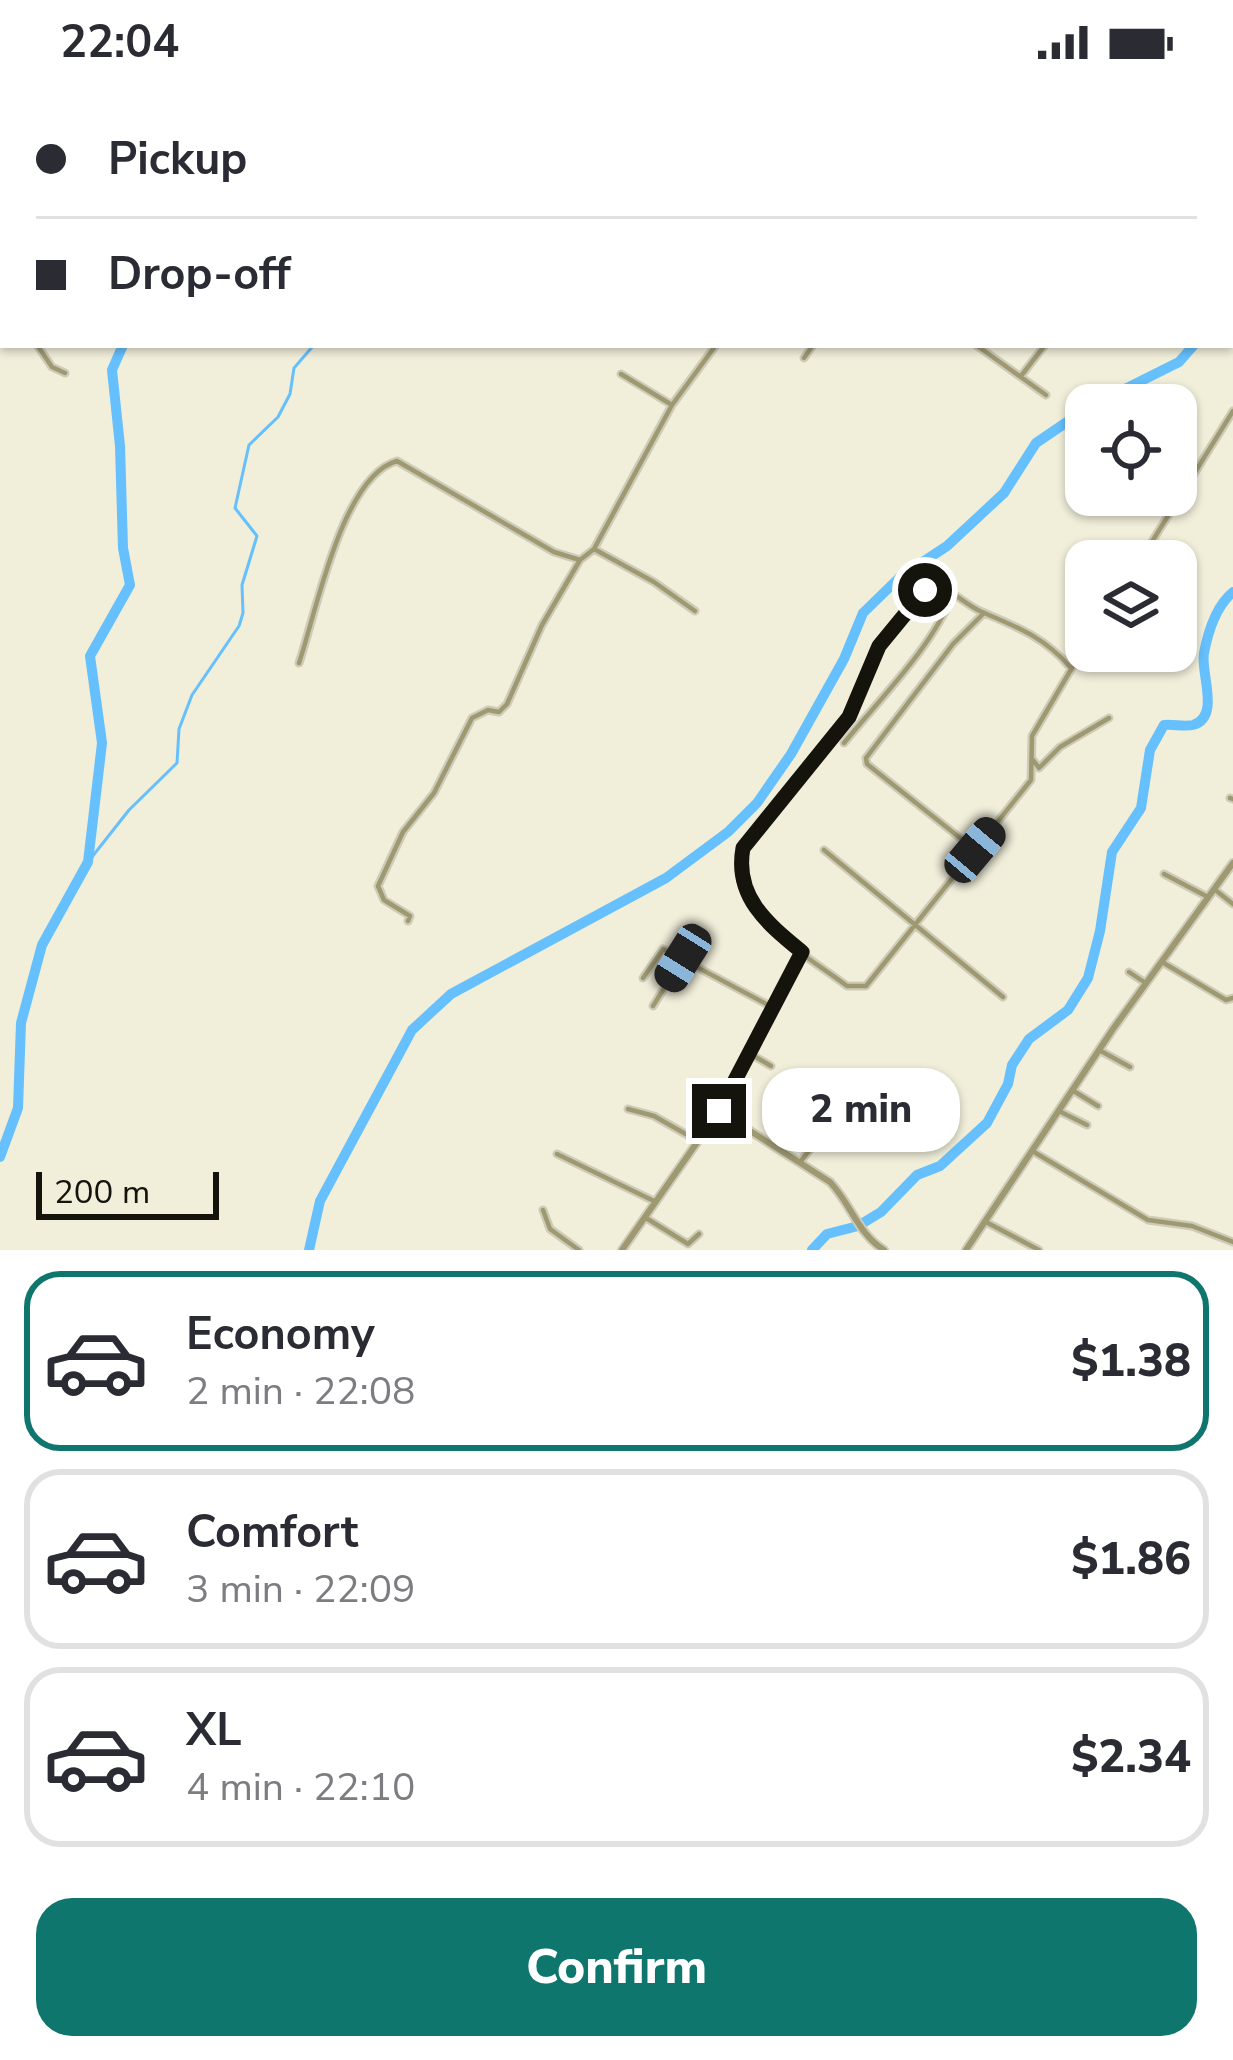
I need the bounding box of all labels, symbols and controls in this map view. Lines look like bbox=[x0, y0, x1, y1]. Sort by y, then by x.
text: 22:04 bbox=[60, 12, 179, 73]
text: Pickup bbox=[108, 129, 247, 190]
text: Drop-off bbox=[108, 244, 291, 305]
map controls bbox=[1065, 384, 1197, 672]
button: locate bbox=[1065, 384, 1197, 516]
button: layers bbox=[1065, 540, 1197, 672]
route start bbox=[898, 563, 952, 617]
car bbox=[938, 811, 1012, 889]
car bbox=[649, 918, 717, 998]
callout: 2 min bbox=[761, 1069, 959, 1153]
text: 2 min bbox=[810, 1083, 912, 1136]
route end bbox=[692, 1084, 746, 1138]
scale bar bbox=[36, 1166, 219, 1219]
text: 200 m bbox=[54, 1170, 150, 1215]
text: Economy bbox=[186, 1304, 375, 1365]
icon: car bbox=[42, 1307, 150, 1415]
text: $1.38 bbox=[1071, 1331, 1191, 1392]
text: 2 min · 22:08 bbox=[186, 1365, 415, 1418]
text: Comfort bbox=[186, 1502, 358, 1563]
icon: car bbox=[42, 1505, 150, 1613]
text: $1.86 bbox=[1071, 1529, 1191, 1590]
text: 3 min · 22:09 bbox=[186, 1563, 415, 1616]
text: XL bbox=[186, 1700, 242, 1761]
icon: car bbox=[42, 1703, 150, 1811]
text: $2.34 bbox=[1071, 1727, 1191, 1788]
text: 4 min · 22:10 bbox=[186, 1761, 415, 1814]
button: Confirm bbox=[36, 1898, 1197, 2036]

